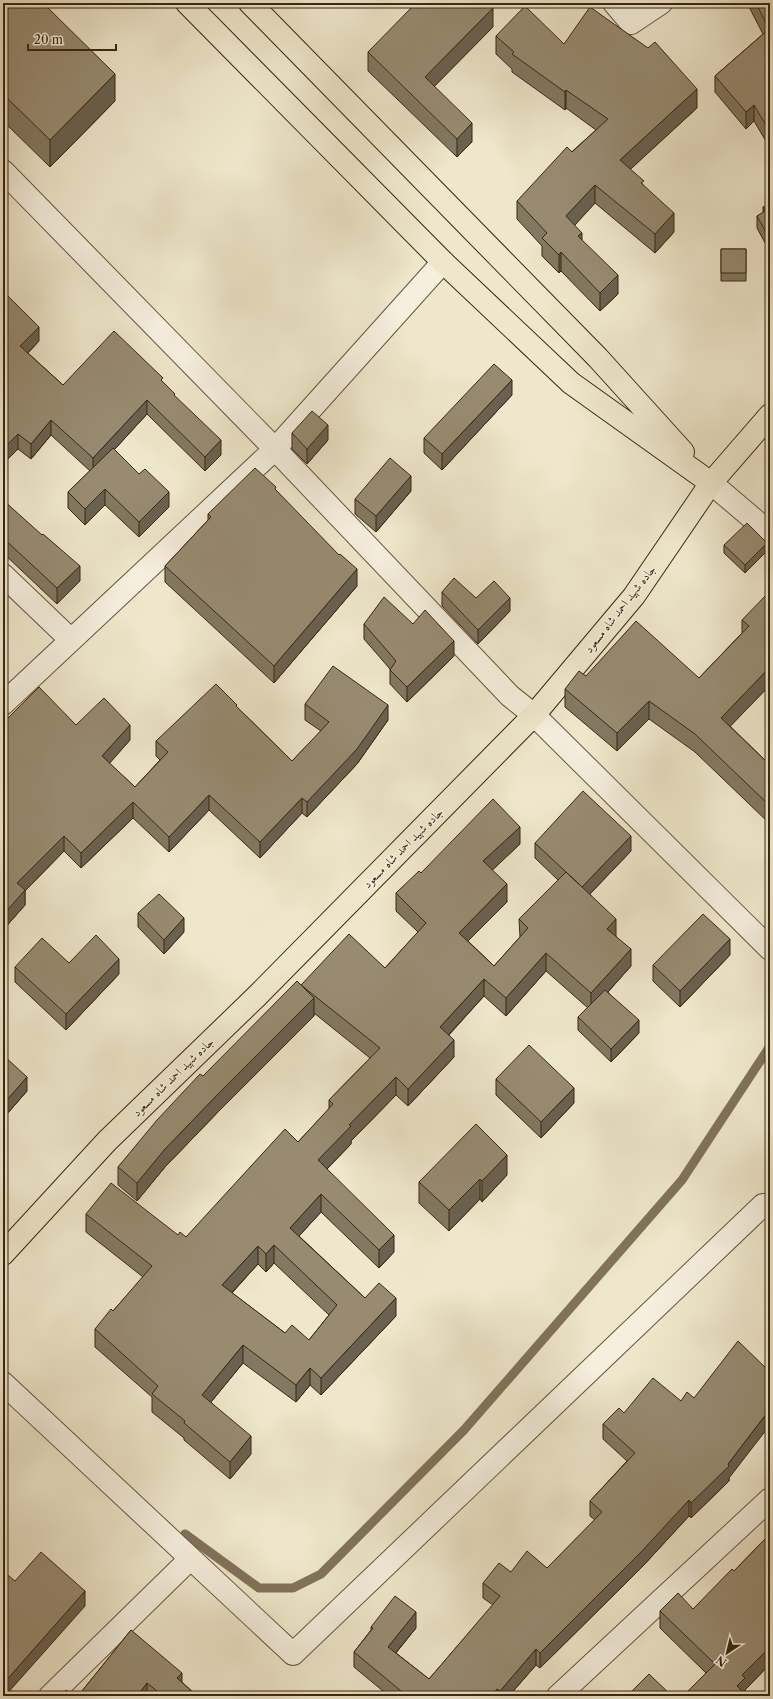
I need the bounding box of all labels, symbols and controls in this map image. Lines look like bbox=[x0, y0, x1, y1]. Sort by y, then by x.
scale bar bbox=[28, 26, 116, 52]
text: 20 m bbox=[34, 32, 63, 47]
street label: جاده شهيد احمد شاه مسعود bbox=[581, 562, 659, 656]
street label: جاده شهيد احمد شاه مسعود bbox=[359, 804, 447, 892]
street label: جاده شهيد احمد شاه مسعود bbox=[129, 1034, 217, 1120]
north arrow bbox=[707, 1633, 747, 1673]
text: N bbox=[713, 1652, 729, 1670]

